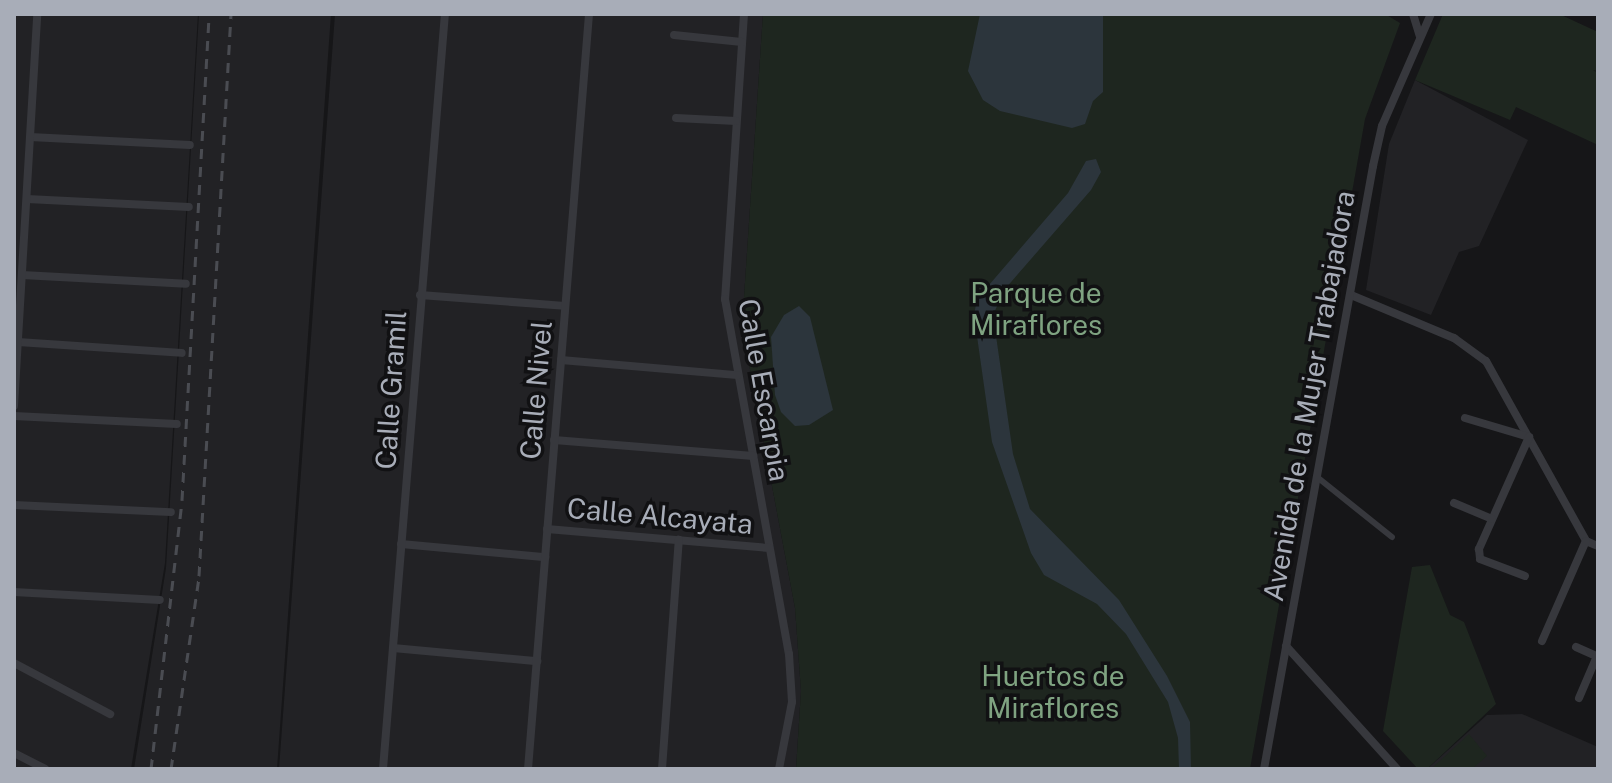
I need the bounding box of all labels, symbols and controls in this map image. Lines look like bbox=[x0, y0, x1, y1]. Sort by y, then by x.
street label: Avenida de la Mujer Trabajadora bbox=[1256, 188, 1362, 604]
park label: Parque de Miraflores bbox=[970, 276, 1102, 342]
street label: Calle Escarpia bbox=[731, 296, 797, 484]
street label: Calle Gramil bbox=[369, 309, 413, 471]
street label: Calle Nivel bbox=[513, 319, 559, 461]
street label: Calle Alcayata bbox=[566, 491, 754, 541]
park label: Huertos de Miraflores bbox=[981, 659, 1125, 725]

